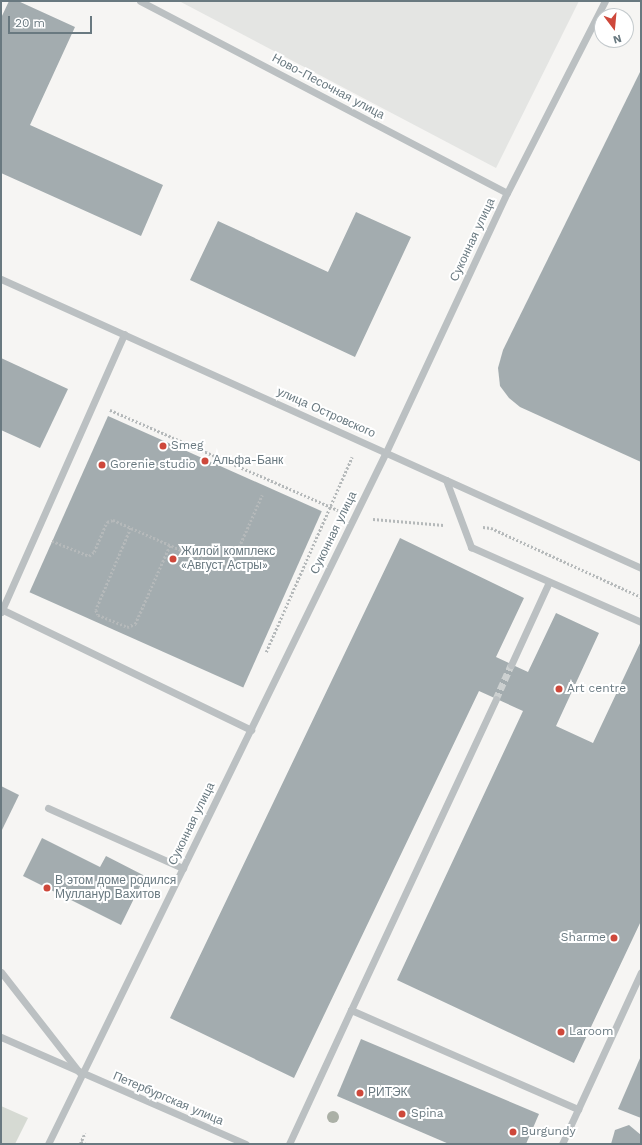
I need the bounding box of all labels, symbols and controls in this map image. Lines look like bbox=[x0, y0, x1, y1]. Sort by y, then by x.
scale bar bbox=[10, 8, 94, 34]
north arrow bbox=[594, 8, 634, 48]
text: 20 m bbox=[15, 16, 45, 30]
text: N bbox=[611, 32, 623, 46]
street label: Ново-Песочная улица bbox=[269, 51, 387, 123]
street label: Суконная улица bbox=[447, 196, 499, 284]
street label: улица Островского bbox=[274, 385, 378, 441]
place label: Smeg bbox=[171, 439, 203, 453]
marker: Smeg bbox=[158, 441, 168, 451]
place label: Альфа-Банк bbox=[213, 454, 283, 468]
marker: Альфа-Банк bbox=[200, 456, 210, 466]
place label: Gorenie studio bbox=[110, 458, 196, 472]
marker: Gorenie studio bbox=[97, 460, 107, 470]
street label: Суконная улица bbox=[308, 489, 360, 577]
place label: Жилой комплекс «Август Астры» bbox=[181, 545, 275, 573]
marker: Жилой комплекс «Август Астры» bbox=[168, 554, 178, 564]
place label: Art centre bbox=[567, 682, 626, 696]
marker: Art centre bbox=[554, 684, 564, 694]
street label: Суконная улица bbox=[166, 780, 218, 868]
place label: В этом доме родился Мулланур Вахитов bbox=[55, 874, 176, 902]
marker: В этом доме родился Мулланур Вахитов bbox=[42, 883, 52, 893]
place label: Sharme bbox=[561, 931, 606, 945]
marker: Sharme bbox=[609, 933, 619, 943]
place label: Laroom bbox=[569, 1025, 614, 1039]
marker: Laroom bbox=[556, 1027, 566, 1037]
street label: Петербургская улица bbox=[111, 1069, 225, 1129]
place label: РИТЭК bbox=[368, 1086, 408, 1100]
marker: РИТЭК bbox=[355, 1088, 365, 1098]
place label: Spina bbox=[411, 1107, 444, 1121]
marker: Spina bbox=[396, 1108, 408, 1120]
place label: Burgundy bbox=[521, 1125, 576, 1139]
marker: Burgundy bbox=[508, 1127, 518, 1137]

